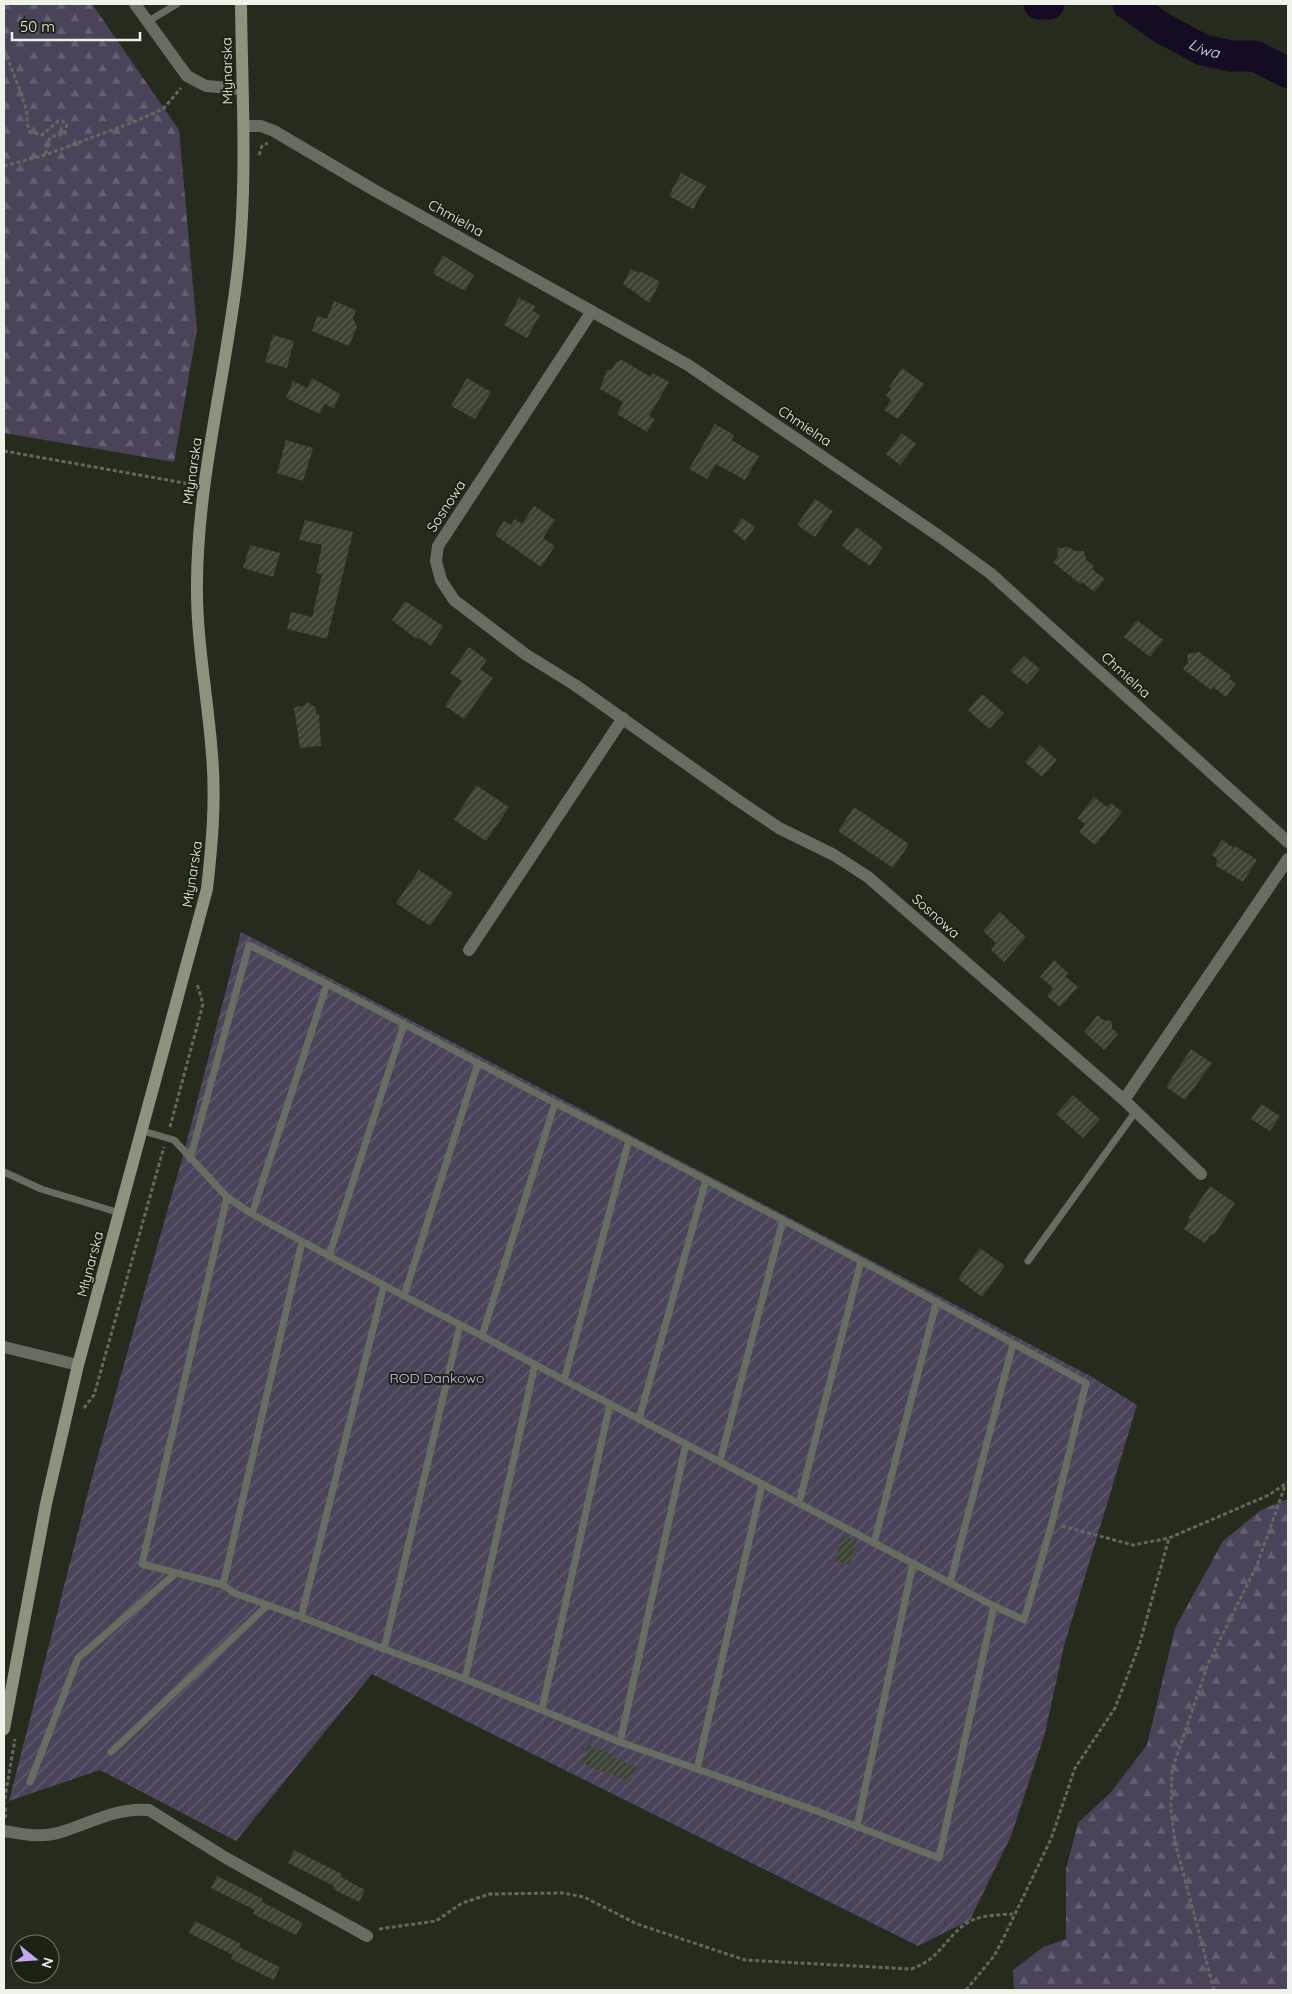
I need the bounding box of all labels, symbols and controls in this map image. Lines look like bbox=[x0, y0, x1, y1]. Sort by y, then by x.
scale bar bbox=[12, 10, 140, 42]
text: 50 m bbox=[20, 17, 55, 36]
water label: Liwa bbox=[1186, 34, 1222, 62]
street label: Młynarska bbox=[217, 37, 237, 105]
street label: Chmielna bbox=[425, 195, 487, 241]
street label: Chmielna bbox=[775, 402, 835, 450]
street label: Młynarska bbox=[178, 436, 206, 506]
street label: Sosnowa bbox=[423, 477, 469, 535]
street label: Chmielna bbox=[1097, 648, 1155, 702]
street label: Młynarska bbox=[178, 839, 206, 909]
street label: Sosnowa bbox=[908, 890, 964, 942]
street label: Młynarska bbox=[73, 1229, 107, 1299]
park label: ROD Dankowo bbox=[389, 1369, 485, 1387]
north arrow bbox=[10, 1934, 60, 1984]
text: N bbox=[37, 1955, 58, 1970]

